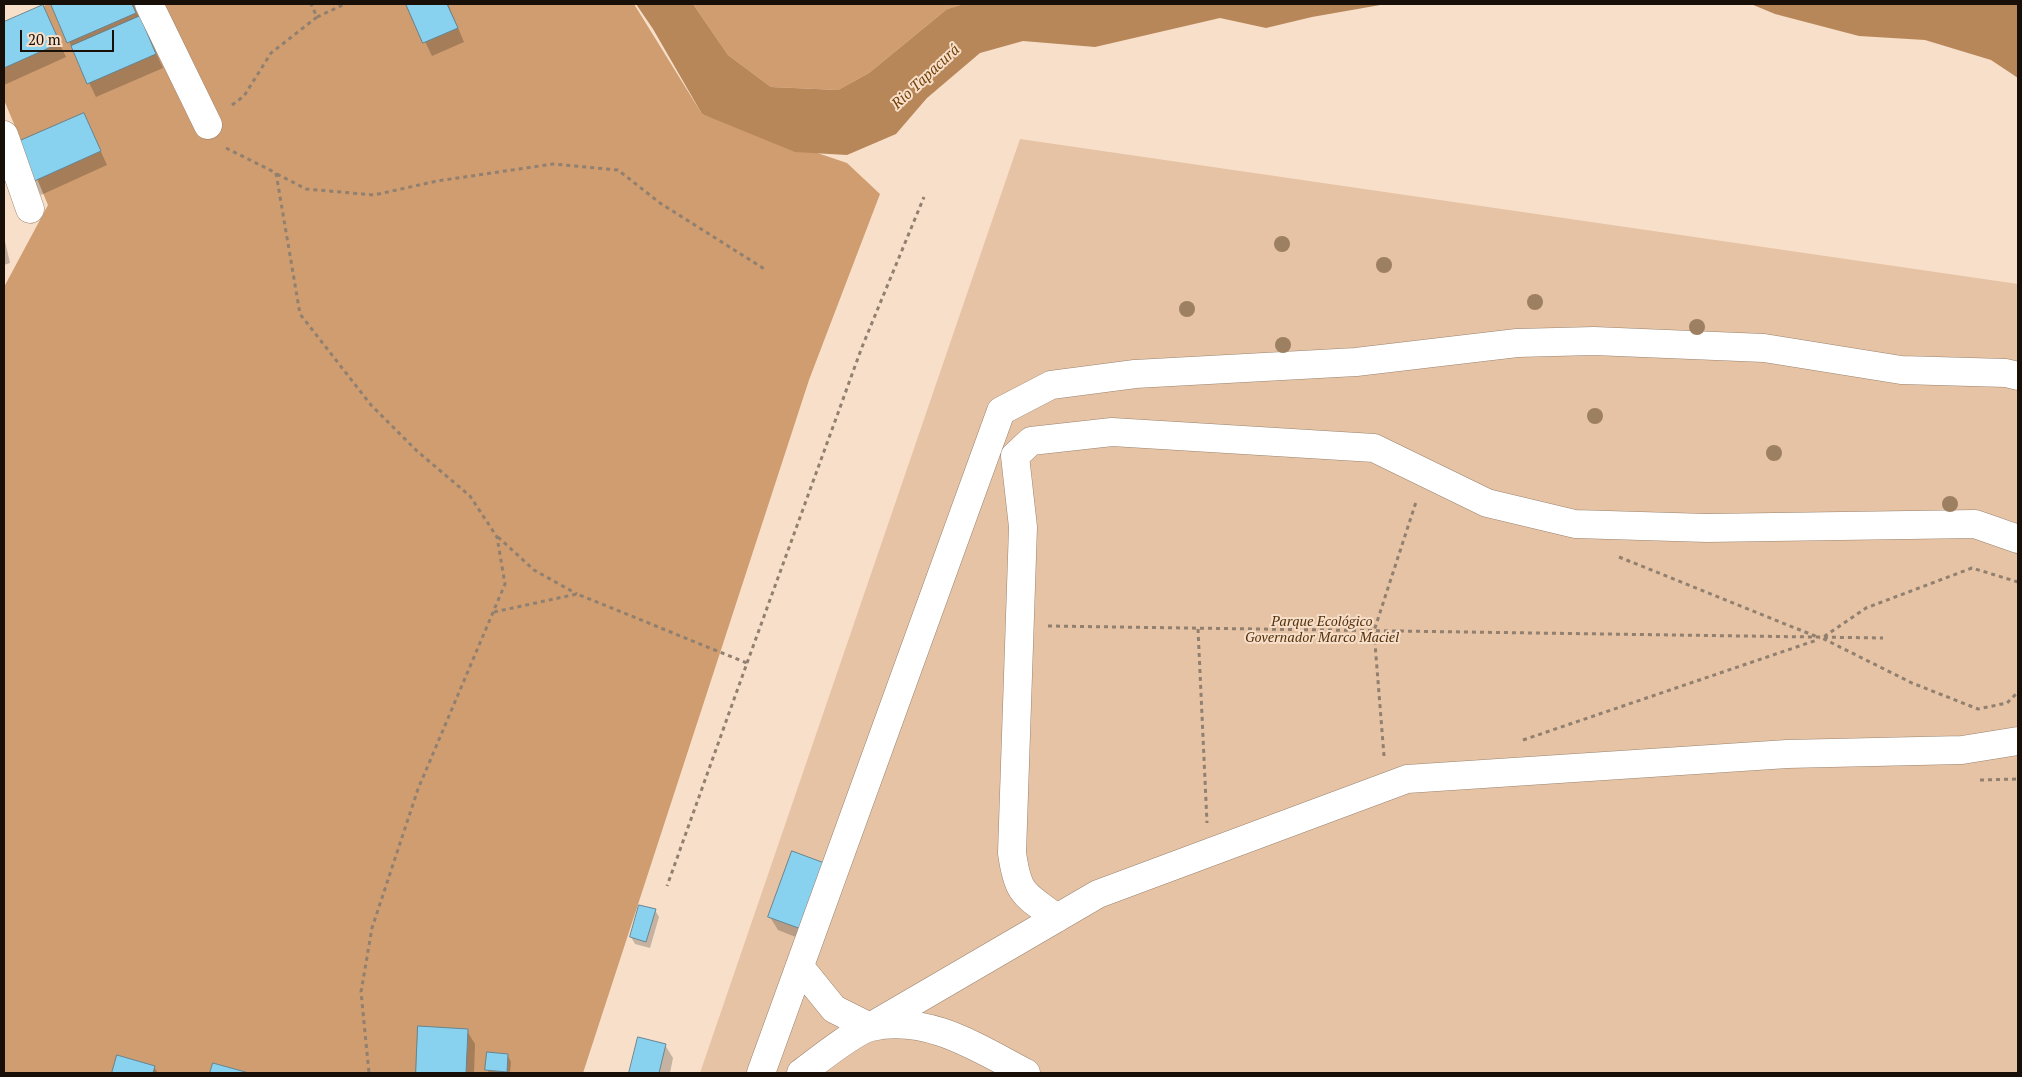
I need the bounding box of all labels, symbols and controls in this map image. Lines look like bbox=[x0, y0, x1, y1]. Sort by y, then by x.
scale bar bbox=[22, 20, 116, 52]
text: 20 m bbox=[28, 29, 61, 49]
water label: Rio Tapacurá bbox=[888, 41, 964, 113]
park label: Parque Ecológico Governador Marco Maciel bbox=[1245, 614, 1399, 646]

